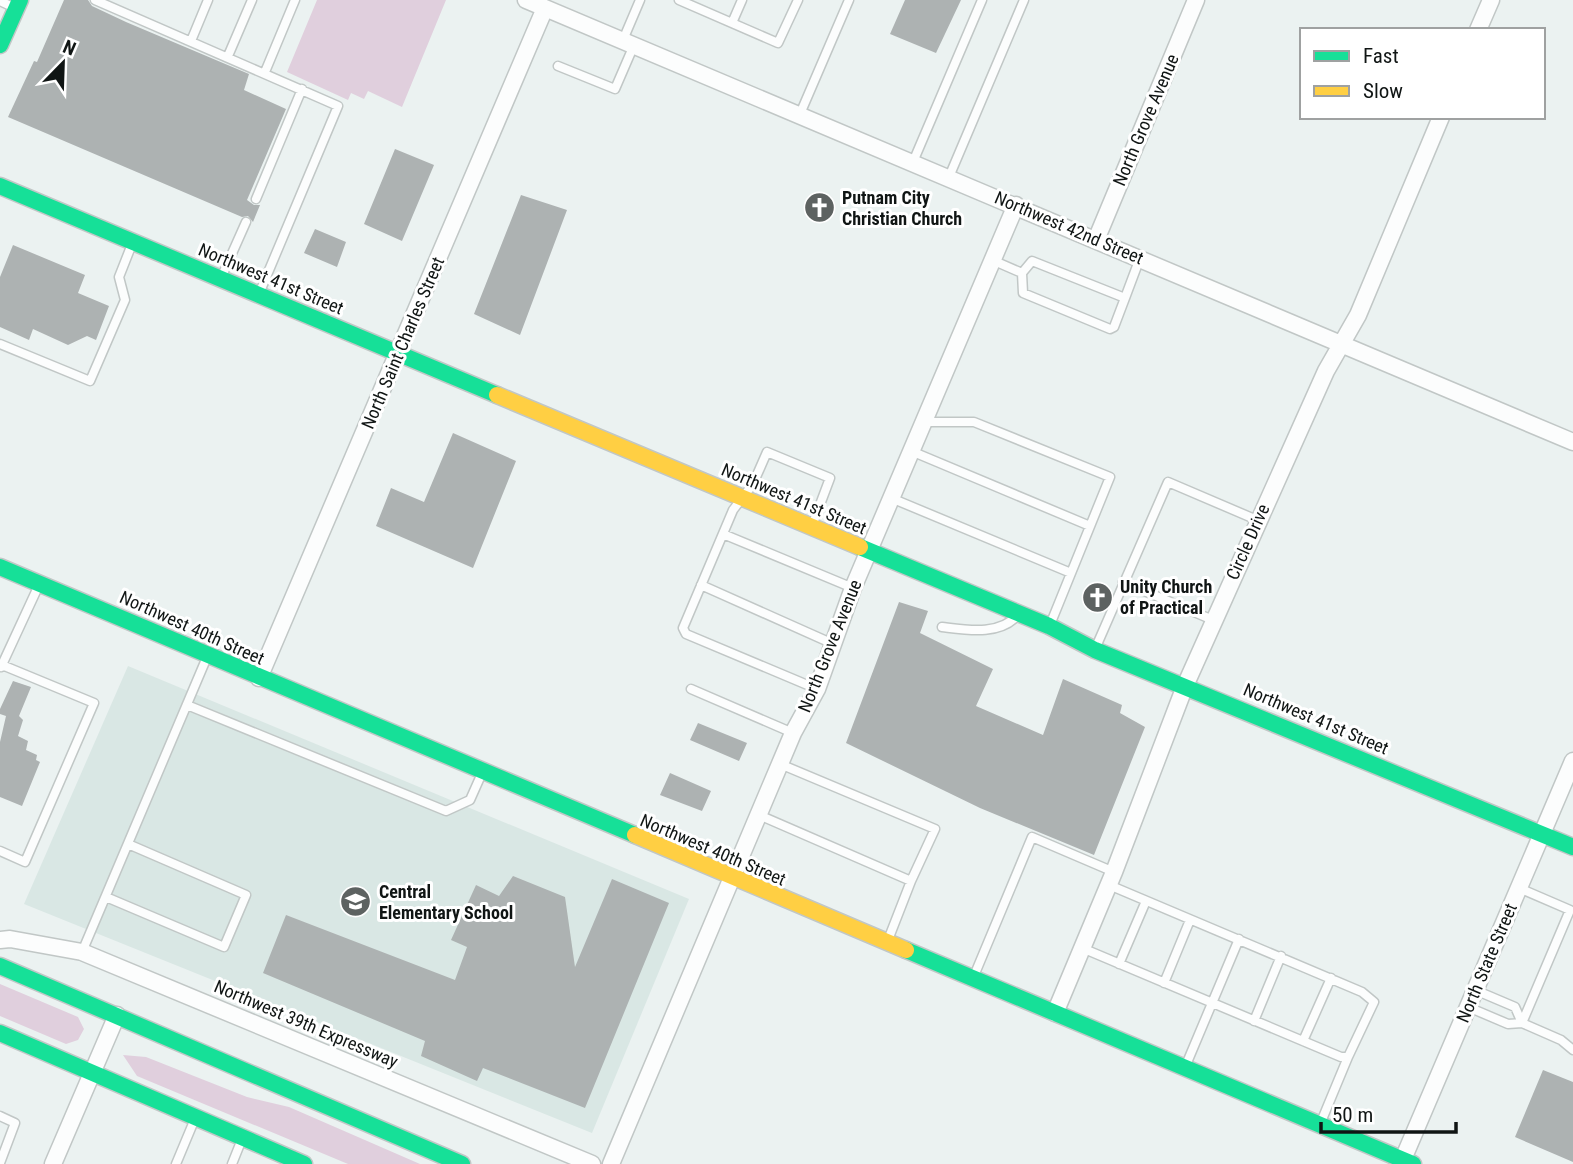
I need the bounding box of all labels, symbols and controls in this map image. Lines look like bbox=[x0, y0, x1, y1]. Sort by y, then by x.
north arrow bbox=[28, 28, 98, 98]
legend bbox=[1300, 28, 1545, 119]
text: N bbox=[60, 35, 79, 61]
text: Fast bbox=[1363, 44, 1399, 68]
street label: North Grove Avenue bbox=[1108, 51, 1183, 189]
text: Slow bbox=[1363, 79, 1403, 103]
place label: Putnam City Christian Church bbox=[842, 187, 962, 229]
street label: Northwest 42nd Street bbox=[992, 187, 1147, 268]
church icon: Putnam City Christian Church bbox=[802, 191, 836, 225]
street label: Northwest 41st Street bbox=[195, 238, 347, 319]
street label: North Saint Charles Street bbox=[357, 254, 448, 432]
street label: Northwest 41st Street bbox=[718, 458, 870, 539]
street label: Circle Drive bbox=[1222, 501, 1274, 583]
street label: North Grove Avenue bbox=[793, 576, 866, 715]
place label: Unity Church of Practical bbox=[1120, 576, 1212, 618]
church icon: Unity Church of Practical bbox=[1080, 580, 1114, 614]
street label: Northwest 40th Street bbox=[117, 586, 268, 669]
street label: Northwest 41st Street bbox=[1240, 678, 1392, 759]
street label: Northwest 40th Street bbox=[637, 809, 789, 890]
place label: Central Elementary School bbox=[379, 881, 513, 923]
school or university icon: Central Elementary School bbox=[339, 885, 373, 919]
street label: North State Street bbox=[1452, 900, 1521, 1026]
street label: Northwest 39th Expressway bbox=[211, 975, 402, 1072]
scale bar bbox=[1321, 1090, 1456, 1134]
text: 50 m bbox=[1332, 1103, 1373, 1127]

